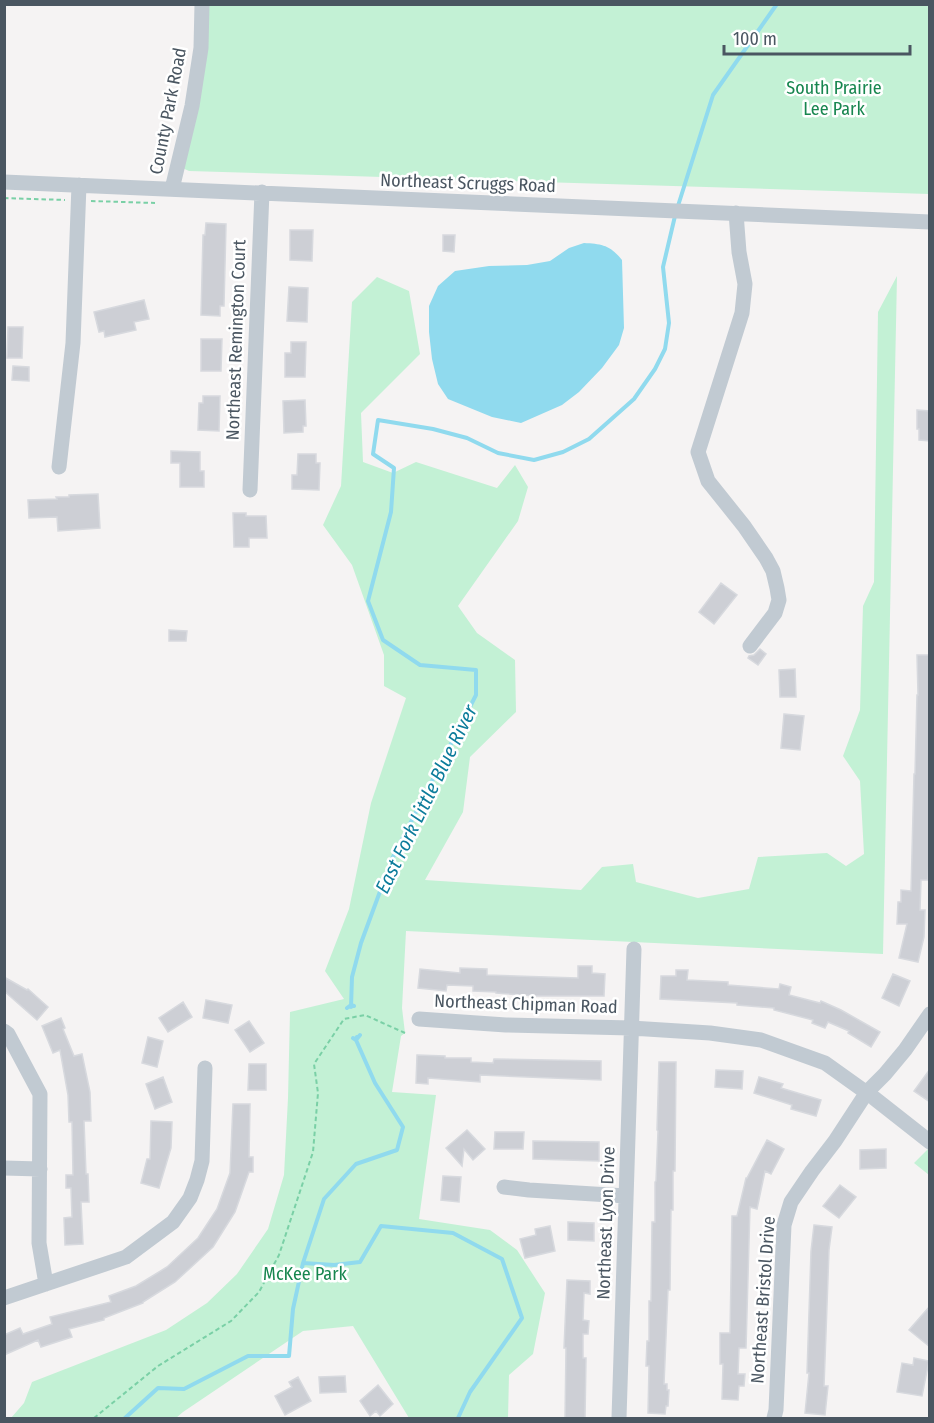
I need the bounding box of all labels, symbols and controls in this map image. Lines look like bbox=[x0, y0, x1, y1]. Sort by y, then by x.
scale bar bbox=[724, 18, 910, 56]
text: 100 m bbox=[733, 28, 777, 50]
street label: County Park Road bbox=[145, 46, 191, 176]
park label: South Prairie Lee Park bbox=[786, 77, 882, 120]
street label: Northeast Scruggs Road bbox=[380, 169, 556, 197]
street label: Northeast Remington Court bbox=[222, 239, 250, 441]
water label: East Fork Little Blue River bbox=[370, 700, 483, 897]
street label: Northeast Chipman Road bbox=[434, 990, 618, 1018]
street label: Northeast Lyon Drive bbox=[592, 1146, 620, 1300]
street label: Northeast Bristol Drive bbox=[746, 1215, 780, 1384]
park label: McKee Park bbox=[263, 1263, 347, 1285]

